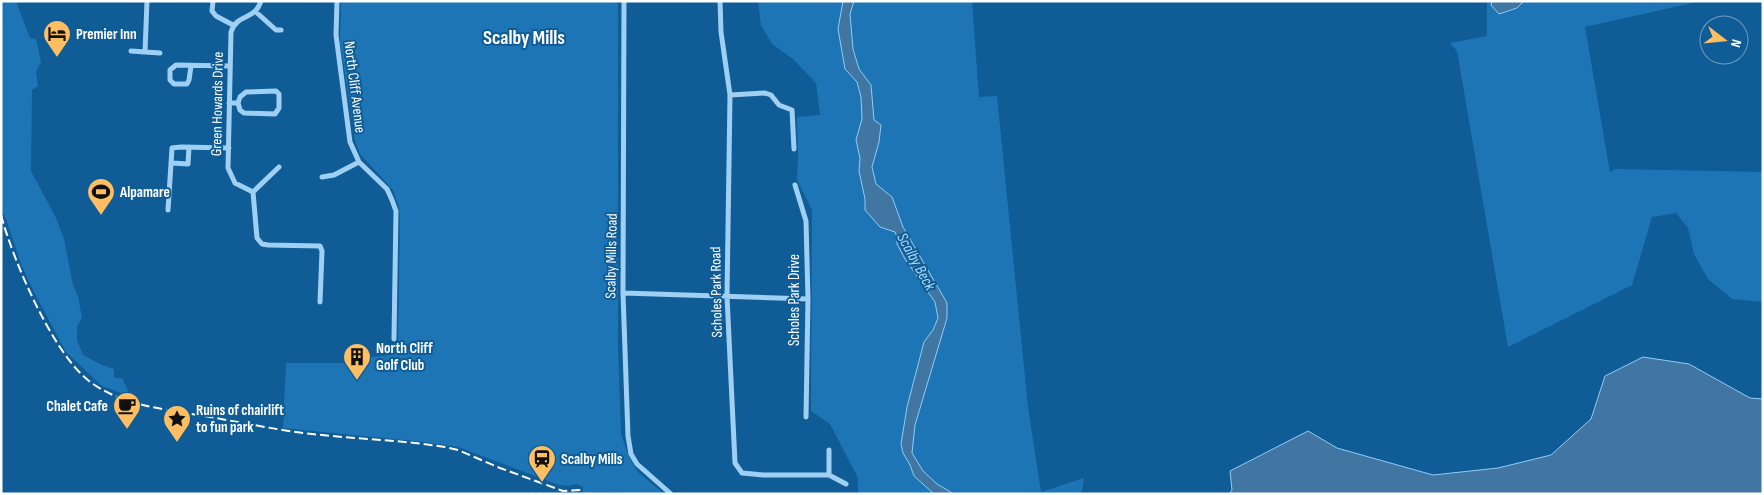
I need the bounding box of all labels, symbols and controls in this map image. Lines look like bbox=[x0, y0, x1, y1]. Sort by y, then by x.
north arrow bbox=[1699, 15, 1749, 65]
hotel icon: Premier Inn bbox=[42, 19, 72, 58]
place label: Premier Inn bbox=[76, 25, 137, 44]
district label: Scalby Mills bbox=[483, 26, 565, 50]
text: N bbox=[1727, 38, 1745, 49]
street label: North Cliff Avenue bbox=[339, 40, 370, 134]
street label: Green Howards Drive bbox=[207, 52, 228, 156]
sports icon: Alpamare bbox=[86, 177, 116, 216]
place label: Alpamare bbox=[119, 183, 170, 202]
street label: Scalby Mills Road bbox=[601, 213, 622, 299]
water label: Scalby Beck bbox=[892, 230, 940, 295]
street label: Scholes Park Road bbox=[706, 246, 727, 338]
street label: Scholes Park Drive bbox=[785, 254, 804, 346]
place label: North Cliff Golf Club bbox=[376, 339, 433, 375]
building icon: North Cliff Golf Club bbox=[342, 342, 372, 381]
cafe icon: Chalet Cafe bbox=[112, 391, 142, 430]
place label: Chalet Cafe bbox=[46, 397, 108, 416]
place label: Ruins of chairlift to fun park bbox=[196, 401, 284, 437]
place icon: Ruins of chairlift to fun park bbox=[162, 404, 192, 443]
station icon: Scalby Mills bbox=[527, 444, 557, 483]
place label: Scalby Mills bbox=[561, 450, 623, 469]

